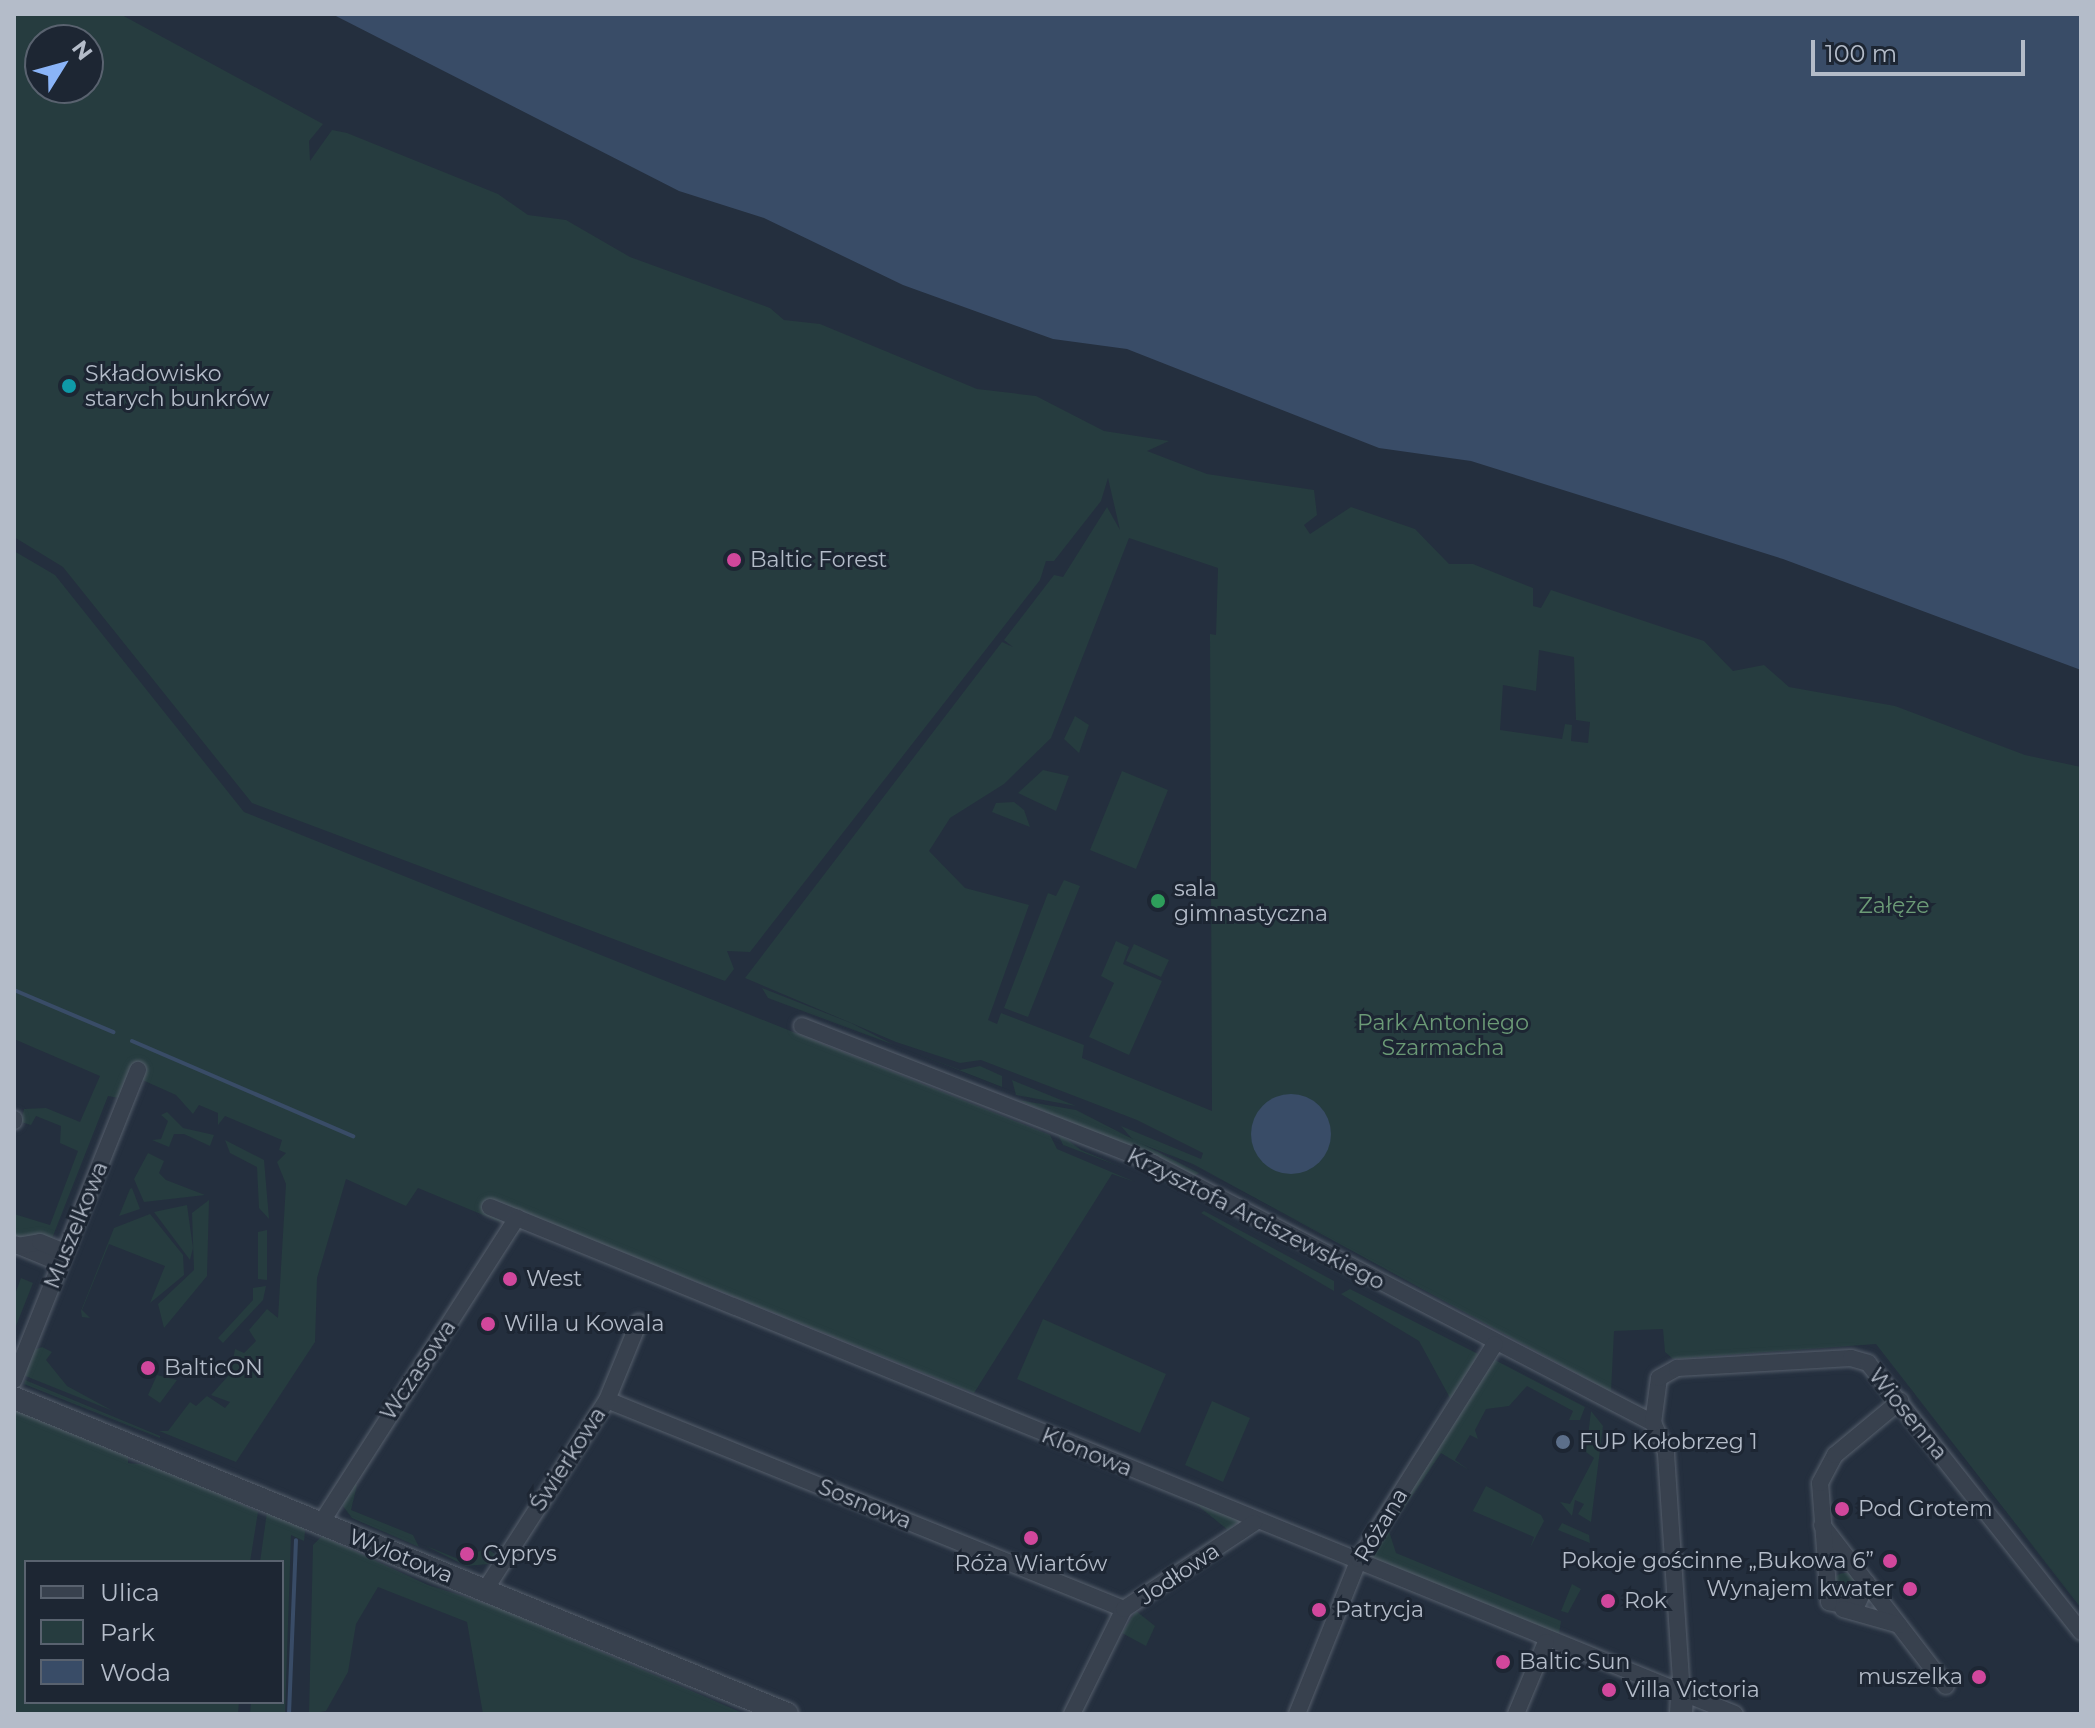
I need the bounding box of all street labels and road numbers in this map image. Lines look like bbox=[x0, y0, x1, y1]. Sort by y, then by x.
street label: Krzysztofa Arciszewskiego bbox=[1123, 1142, 1389, 1296]
street label: Muszelkowa bbox=[39, 1158, 113, 1292]
street label: Wczasowa bbox=[375, 1315, 461, 1425]
street label: Wiosenna bbox=[1863, 1363, 1953, 1465]
street label: Świerkowa bbox=[525, 1402, 611, 1516]
street label: Klonowa bbox=[1038, 1422, 1136, 1482]
street label: Sosnowa bbox=[814, 1473, 916, 1535]
street label: Różana bbox=[1349, 1483, 1413, 1567]
street label: Wylotowa bbox=[345, 1523, 457, 1589]
street label: Jodłowa bbox=[1134, 1538, 1224, 1610]

